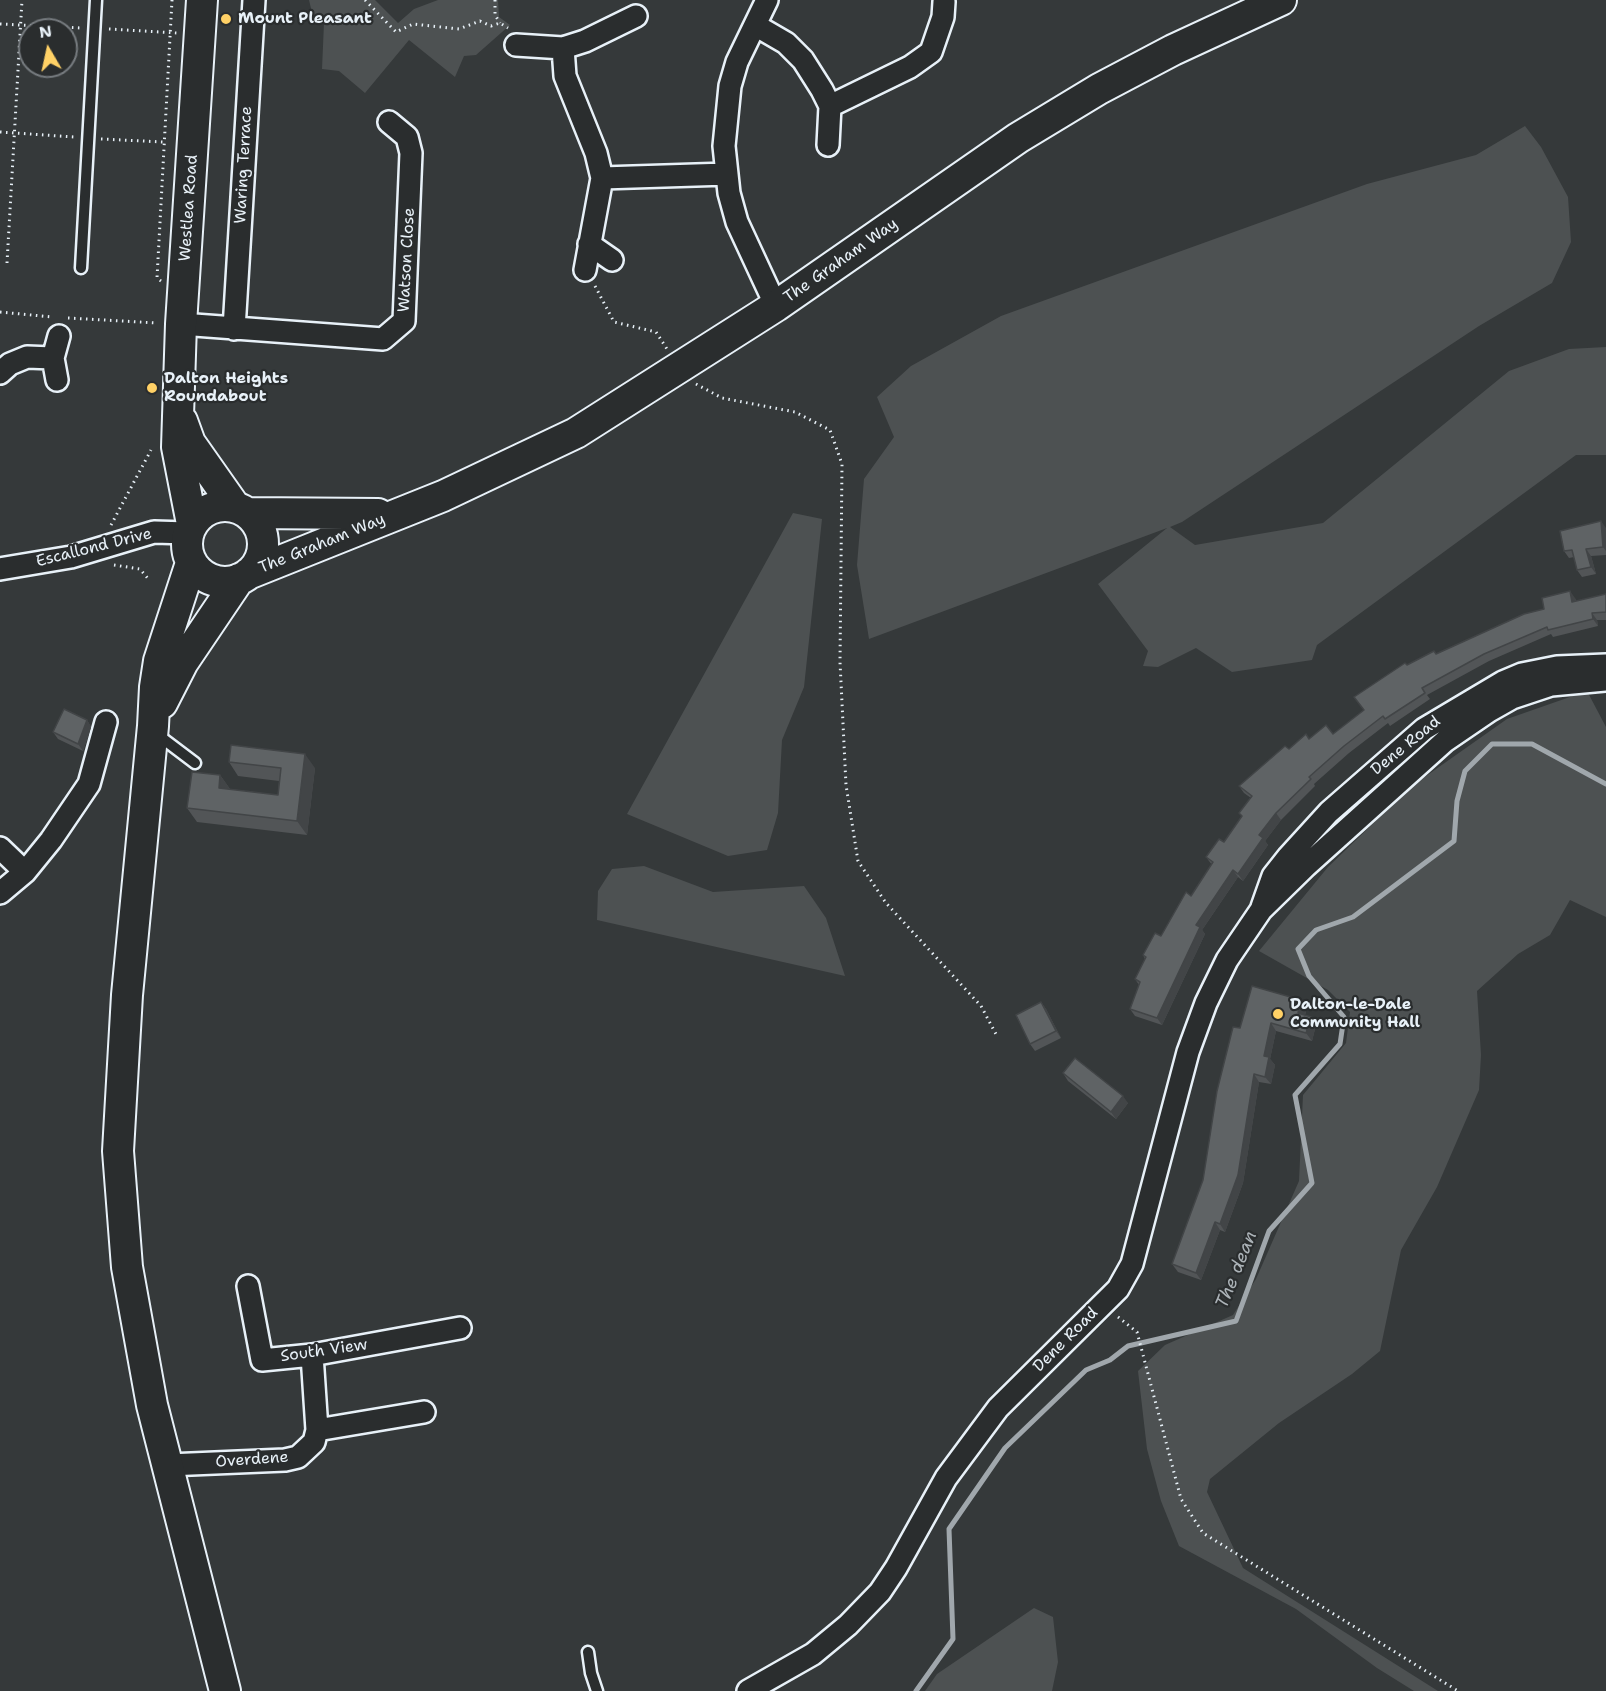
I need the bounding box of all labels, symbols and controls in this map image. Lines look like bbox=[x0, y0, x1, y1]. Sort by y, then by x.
place label: Mount Pleasant bbox=[238, 9, 372, 29]
marker: Mount Pleasant bbox=[219, 12, 233, 26]
north arrow bbox=[18, 18, 78, 78]
text: N bbox=[38, 20, 53, 43]
street label: Waring Terrace bbox=[231, 106, 257, 224]
street label: Westlea Road bbox=[176, 154, 202, 262]
street label: Watson Close bbox=[395, 207, 419, 313]
street label: The Graham Way bbox=[780, 215, 902, 307]
place label: Dalton Heights Roundabout bbox=[164, 369, 288, 407]
marker: Dalton Heights Roundabout bbox=[145, 381, 159, 395]
street label: The Graham Way bbox=[256, 510, 388, 578]
street label: Escallond Drive bbox=[34, 524, 154, 572]
street label: Dene Road bbox=[1367, 712, 1445, 780]
place label: Dalton-le-Dale Community Hall bbox=[1290, 995, 1420, 1033]
marker: Dalton-le-Dale Community Hall bbox=[1271, 1007, 1285, 1021]
water label: The dean bbox=[1212, 1228, 1262, 1312]
street label: Dene Road bbox=[1030, 1304, 1102, 1376]
street label: South View bbox=[279, 1335, 369, 1367]
street label: Overdene bbox=[215, 1448, 289, 1472]

